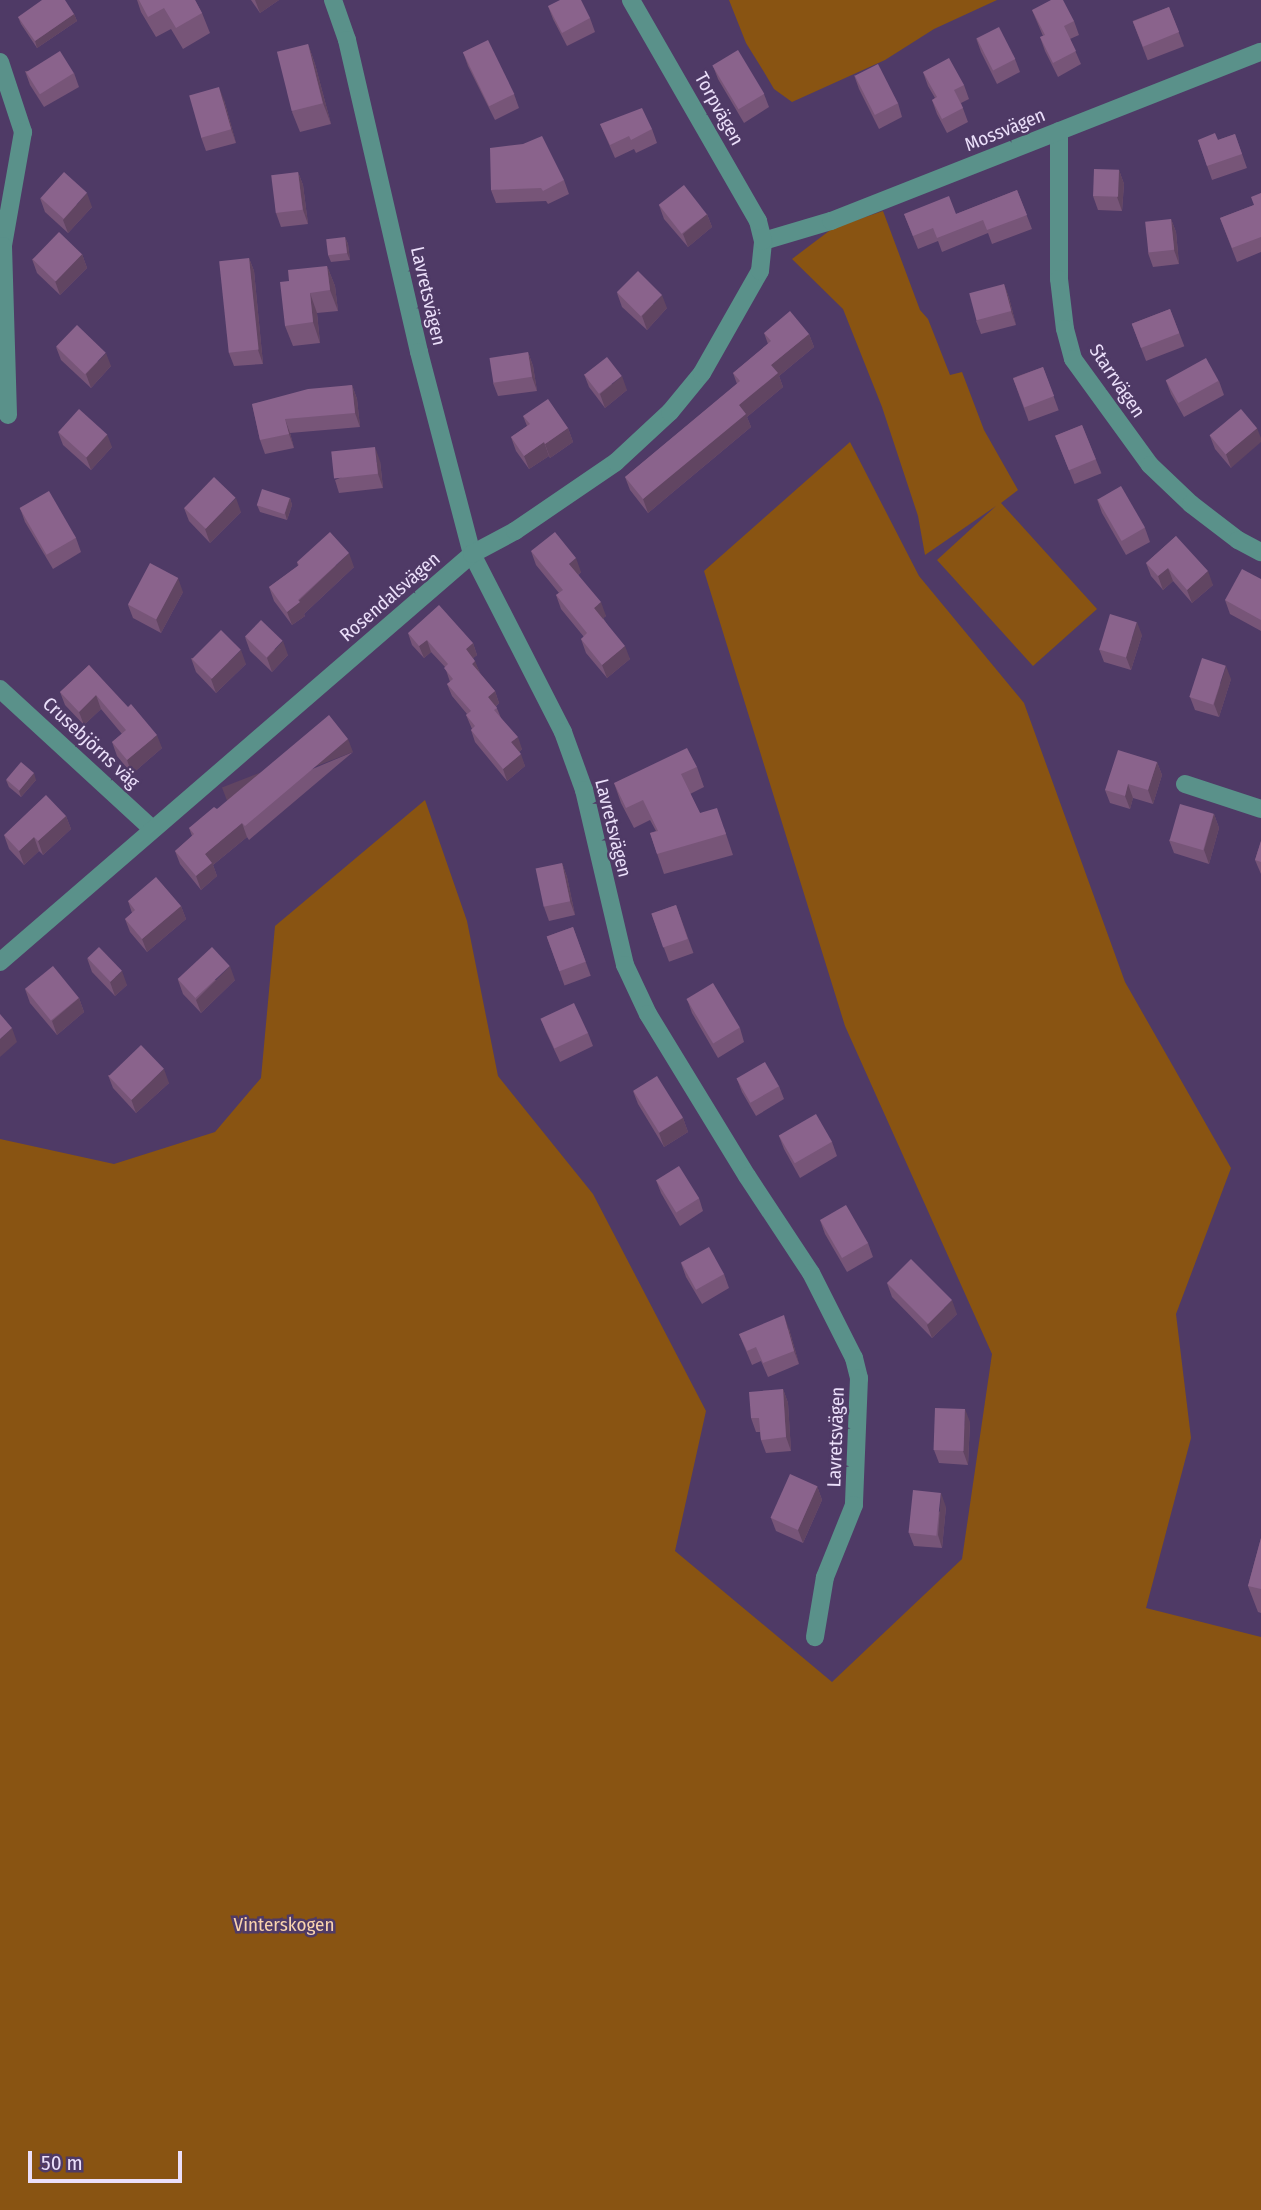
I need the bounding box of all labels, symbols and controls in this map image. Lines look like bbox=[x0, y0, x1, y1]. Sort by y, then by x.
street label: Torpvägen bbox=[690, 69, 748, 149]
street label: Mossvägen bbox=[962, 104, 1048, 156]
street label: Lavretsvägen bbox=[406, 244, 450, 348]
street label: Starrvägen bbox=[1084, 340, 1150, 422]
street label: Rosendalsvägen bbox=[335, 547, 445, 647]
street label: Crusebjörns väg bbox=[38, 692, 144, 794]
street label: Lavretsvägen bbox=[590, 776, 636, 880]
street label: Lavretsvägen bbox=[823, 1386, 849, 1488]
park label: Vinterskogen bbox=[234, 1914, 334, 1936]
scale bar bbox=[32, 2136, 186, 2180]
text: 50 m bbox=[41, 2150, 83, 2176]

